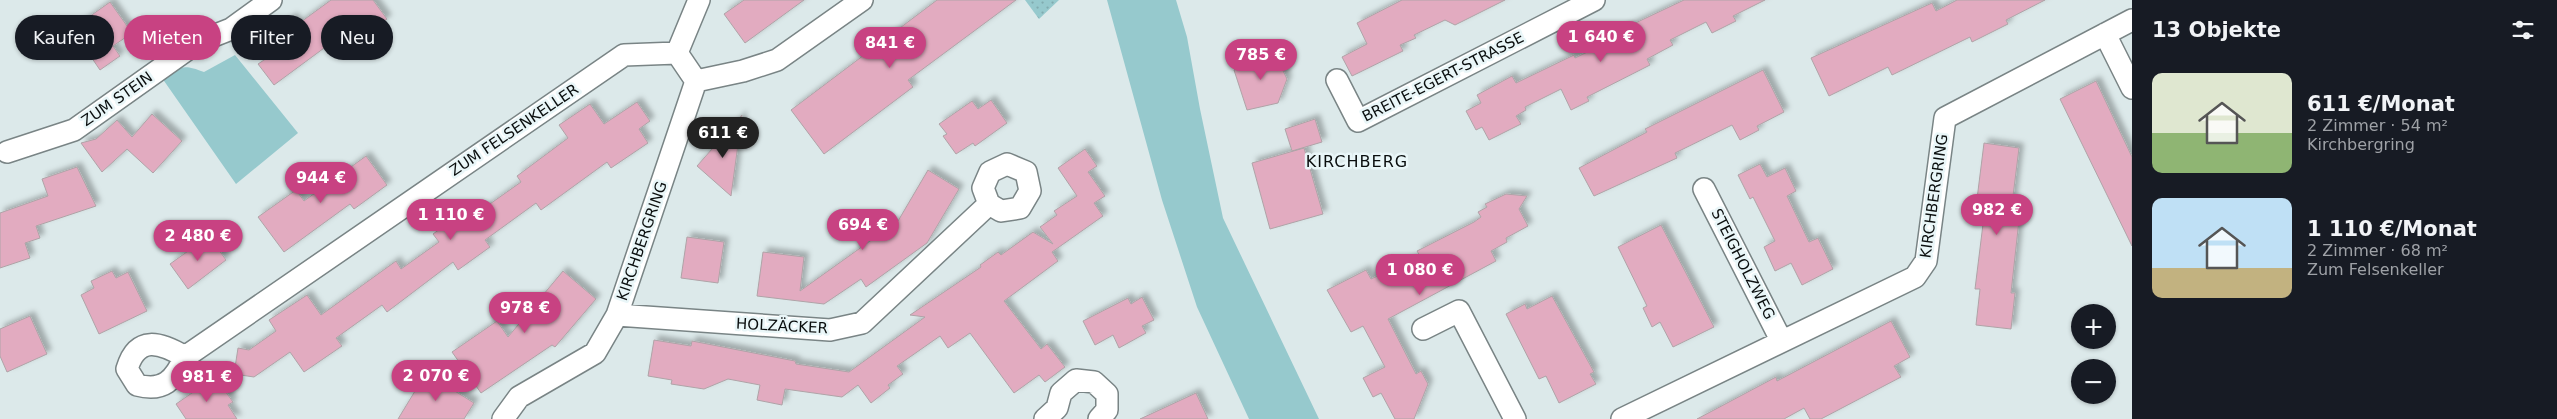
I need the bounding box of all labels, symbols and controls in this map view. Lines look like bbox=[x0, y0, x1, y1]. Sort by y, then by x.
chip: Kaufen bbox=[15, 15, 114, 60]
chip: Mieten bbox=[124, 15, 221, 60]
chip: Filter bbox=[231, 15, 311, 60]
chip: Neu bbox=[321, 15, 393, 60]
icon: filters bbox=[2509, 16, 2537, 44]
text: 13 Objekte bbox=[2152, 18, 2281, 42]
pin: 1 640 € bbox=[1555, 20, 1647, 63]
pin: 841 € bbox=[855, 27, 925, 69]
text: 1 640 € bbox=[1568, 27, 1634, 46]
street label: BREITE-EGERT-STRASSE bbox=[1359, 28, 1527, 126]
text: 841 € bbox=[865, 33, 915, 52]
pin: 785 € bbox=[1226, 38, 1296, 81]
text: 785 € bbox=[1236, 45, 1286, 64]
street label: ZUM STEIN bbox=[78, 68, 156, 130]
street label: ZUM FELSENKELLER bbox=[446, 80, 582, 180]
text: 611 €/Monat bbox=[2307, 92, 2455, 116]
icon: home bbox=[2192, 93, 2252, 153]
pin: 611 € bbox=[688, 116, 758, 159]
text: 2 Zimmer · 54 m² bbox=[2307, 116, 2448, 135]
text: 611 € bbox=[698, 123, 748, 142]
street label: KIRCHBERGRING bbox=[1916, 133, 1952, 259]
text: Kirchbergring bbox=[2307, 135, 2415, 154]
district label: KIRCHBERG bbox=[1306, 152, 1408, 171]
pin: 944 € bbox=[286, 162, 356, 204]
text: 944 € bbox=[296, 168, 346, 187]
street label: KIRCHBERGRING bbox=[613, 179, 671, 303]
pin: 982 € bbox=[1962, 194, 2032, 236]
pin: 1 110 € bbox=[405, 198, 497, 241]
text: 982 € bbox=[1972, 200, 2022, 219]
text: 1 110 € bbox=[418, 205, 484, 224]
street label: STEIGHOLZWEG bbox=[1707, 206, 1779, 322]
pin: 694 € bbox=[828, 208, 898, 251]
text: 694 € bbox=[838, 215, 888, 234]
text: 1 110 €/Monat bbox=[2307, 217, 2477, 241]
icon: home bbox=[2192, 218, 2252, 278]
pin: 2 480 € bbox=[152, 220, 244, 262]
text: 2 480 € bbox=[165, 226, 231, 245]
text: 2 Zimmer · 68 m² bbox=[2307, 241, 2448, 260]
pin: 1 080 € bbox=[1374, 254, 1466, 296]
text: 1 080 € bbox=[1387, 260, 1453, 279]
text: Zum Felsenkeller bbox=[2307, 260, 2444, 279]
pin: 978 € bbox=[490, 292, 560, 334]
text: 978 € bbox=[500, 298, 550, 317]
map controls bbox=[2071, 304, 2116, 404]
button: + bbox=[2071, 304, 2116, 349]
street label: HOLZÄCKER bbox=[736, 314, 828, 337]
button: − bbox=[2071, 359, 2116, 404]
pin: 981 € bbox=[172, 360, 242, 403]
pin: 2 070 € bbox=[390, 360, 482, 402]
text: 2 070 € bbox=[403, 366, 469, 385]
text: 981 € bbox=[182, 367, 232, 386]

